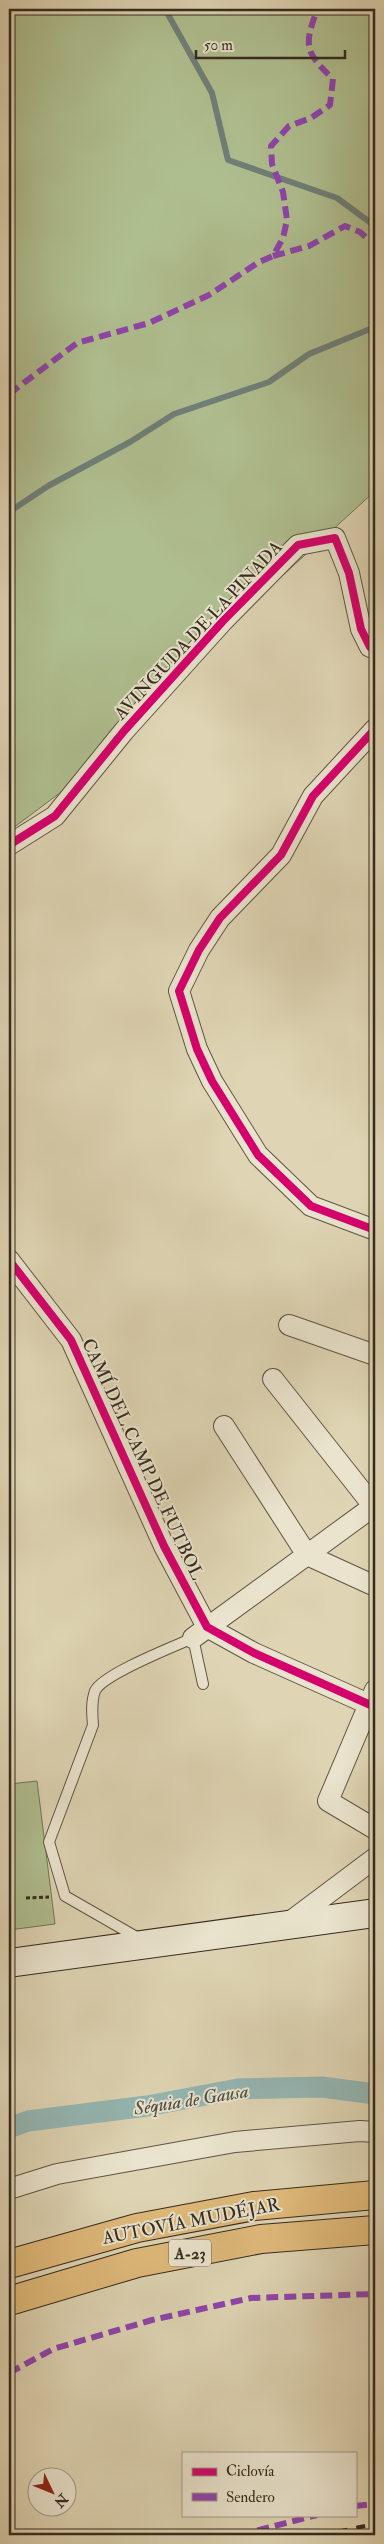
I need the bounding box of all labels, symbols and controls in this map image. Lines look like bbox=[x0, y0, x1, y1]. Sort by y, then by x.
scale bar bbox=[196, 28, 345, 60]
text: 50 m bbox=[204, 36, 233, 55]
street label: AVINGUDA DE LA PINADA bbox=[109, 536, 288, 725]
street label: CAMÍ DEL CAMP DE FUTBOL bbox=[76, 1335, 209, 1584]
water label: Séquia de Gausa bbox=[131, 2079, 250, 2121]
street label: AUTOVÍA MUDÉJAR bbox=[99, 2193, 283, 2250]
road number: A-23 bbox=[169, 2240, 211, 2266]
legend bbox=[182, 2452, 356, 2516]
text: Ciclovía bbox=[226, 2462, 275, 2481]
north arrow bbox=[28, 2466, 78, 2516]
text: Sendero bbox=[226, 2488, 275, 2507]
text: N bbox=[50, 2489, 72, 2511]

